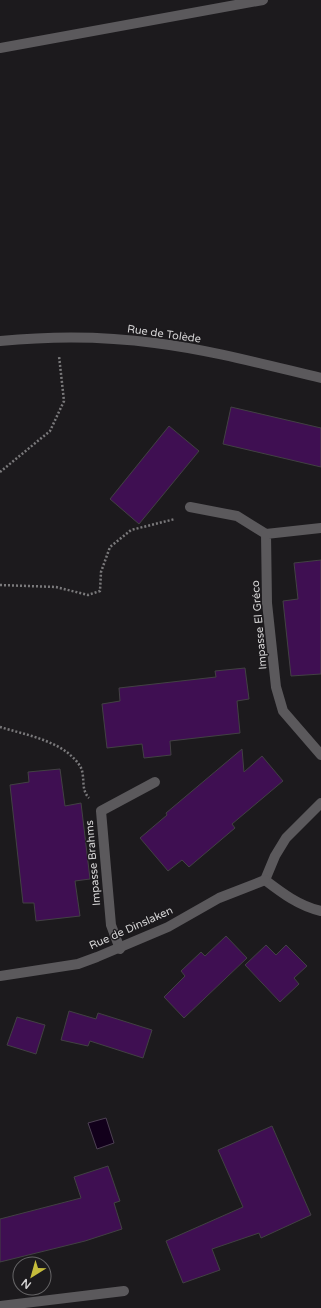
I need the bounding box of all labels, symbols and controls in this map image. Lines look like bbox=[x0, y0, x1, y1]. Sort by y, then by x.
street label: Rue de Tolède bbox=[126, 322, 202, 346]
street label: Impasse El Gréco bbox=[249, 579, 269, 670]
street label: Impasse Brahms bbox=[83, 820, 103, 906]
street label: Rue de Dinslaken bbox=[87, 904, 175, 952]
north arrow bbox=[12, 1256, 52, 1296]
text: N bbox=[19, 1276, 34, 1291]

